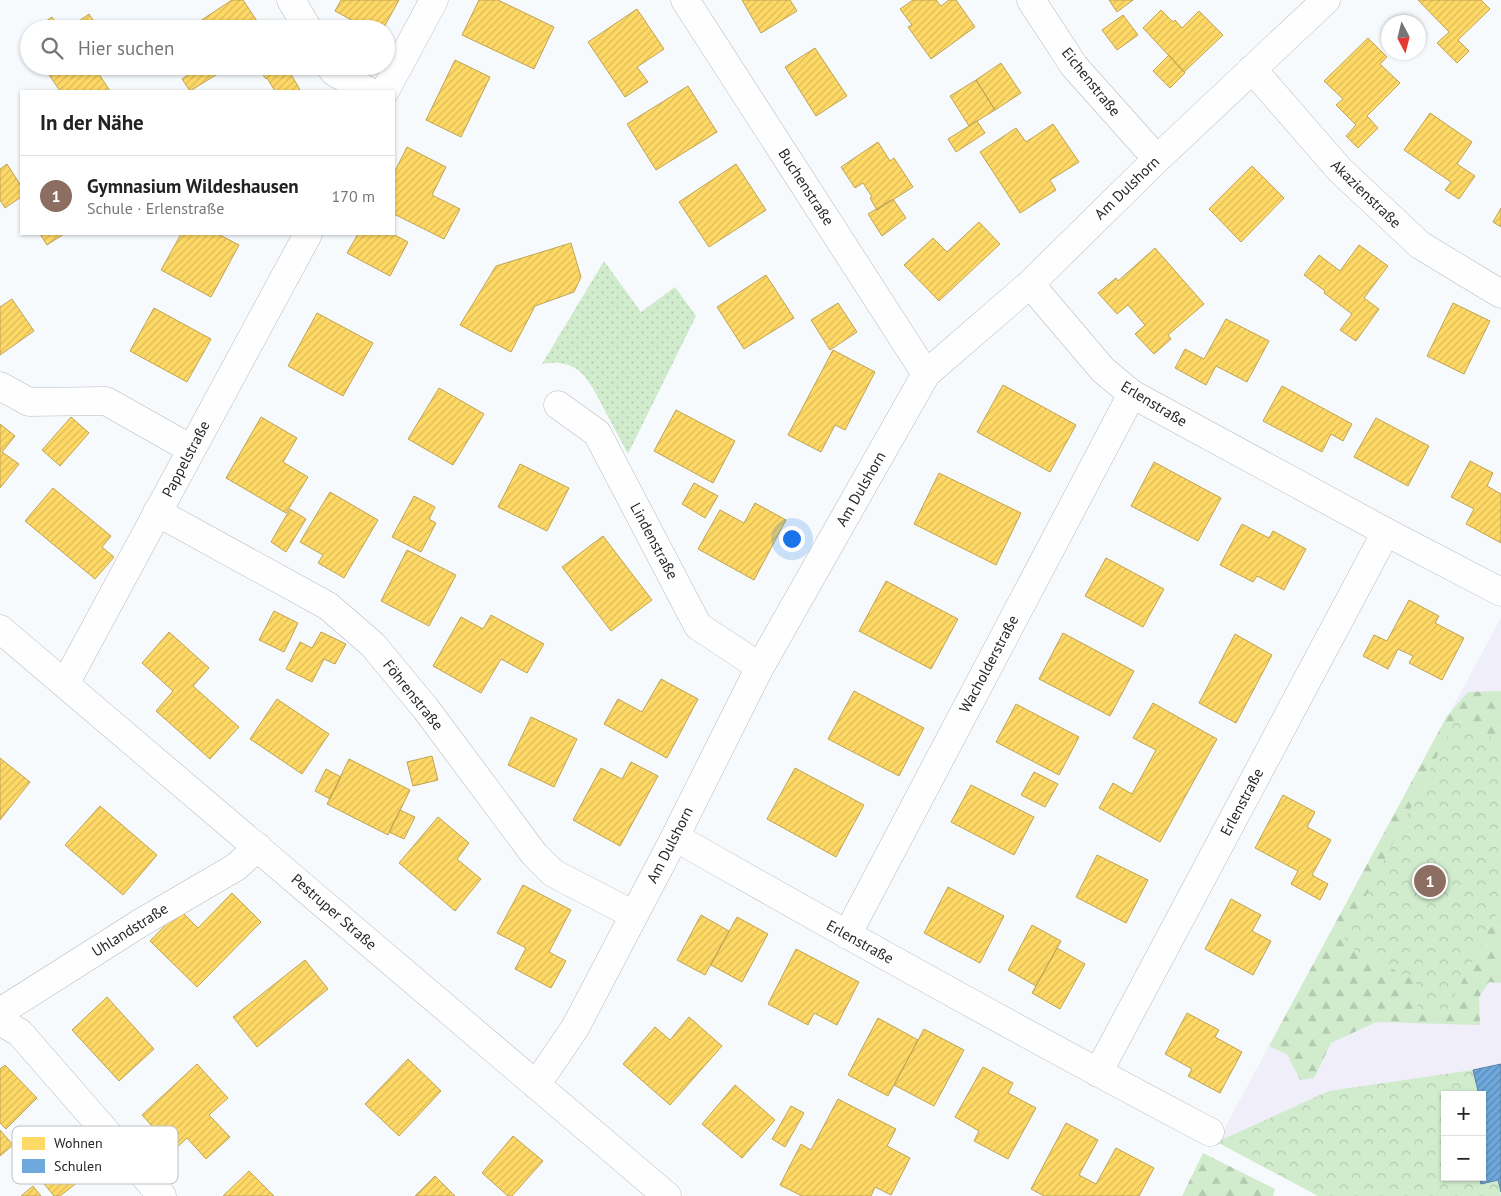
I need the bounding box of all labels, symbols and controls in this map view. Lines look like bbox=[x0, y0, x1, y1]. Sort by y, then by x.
north arrow bbox=[1381, 15, 1426, 60]
search box bbox=[20, 20, 395, 75]
icon: search bbox=[38, 34, 66, 62]
text: Hier suchen bbox=[78, 36, 174, 60]
street label: Eichenstraße bbox=[1058, 43, 1125, 120]
text: In der Nähe bbox=[40, 109, 144, 136]
street label: Buchenstraße bbox=[774, 145, 838, 229]
street label: Am Dulshorn bbox=[1090, 152, 1163, 223]
street label: Akazienstraße bbox=[1327, 155, 1405, 232]
text: Gymnasium Wildeshausen bbox=[87, 174, 299, 198]
text: 1 bbox=[51, 186, 61, 206]
text: 170 m bbox=[332, 186, 375, 206]
text: Schule · Erlenstraße bbox=[87, 198, 224, 218]
street label: Erlenstraße bbox=[1118, 376, 1191, 431]
street label: Pappelstraße bbox=[157, 417, 214, 500]
street label: Am Dulshorn bbox=[832, 448, 890, 529]
street label: Lindenstraße bbox=[626, 499, 683, 582]
your location bbox=[779, 526, 805, 552]
street label: Wacholderstraße bbox=[955, 612, 1022, 716]
street label: Föhrenstraße bbox=[379, 656, 448, 734]
street label: Erlenstraße bbox=[1216, 765, 1267, 839]
street label: Am Dulshorn bbox=[642, 803, 697, 886]
pin: 1 bbox=[1414, 862, 1446, 900]
street label: Pestruper Straße bbox=[288, 869, 381, 954]
street label: Uhlandstraße bbox=[88, 899, 171, 961]
street label: Erlenstraße bbox=[823, 915, 897, 968]
map controls bbox=[1441, 1091, 1486, 1181]
button: + bbox=[1441, 1091, 1486, 1136]
legend bbox=[12, 1126, 178, 1184]
text: Wohnen bbox=[54, 1134, 103, 1152]
button: − bbox=[1441, 1136, 1486, 1181]
text: Schulen bbox=[54, 1157, 102, 1175]

